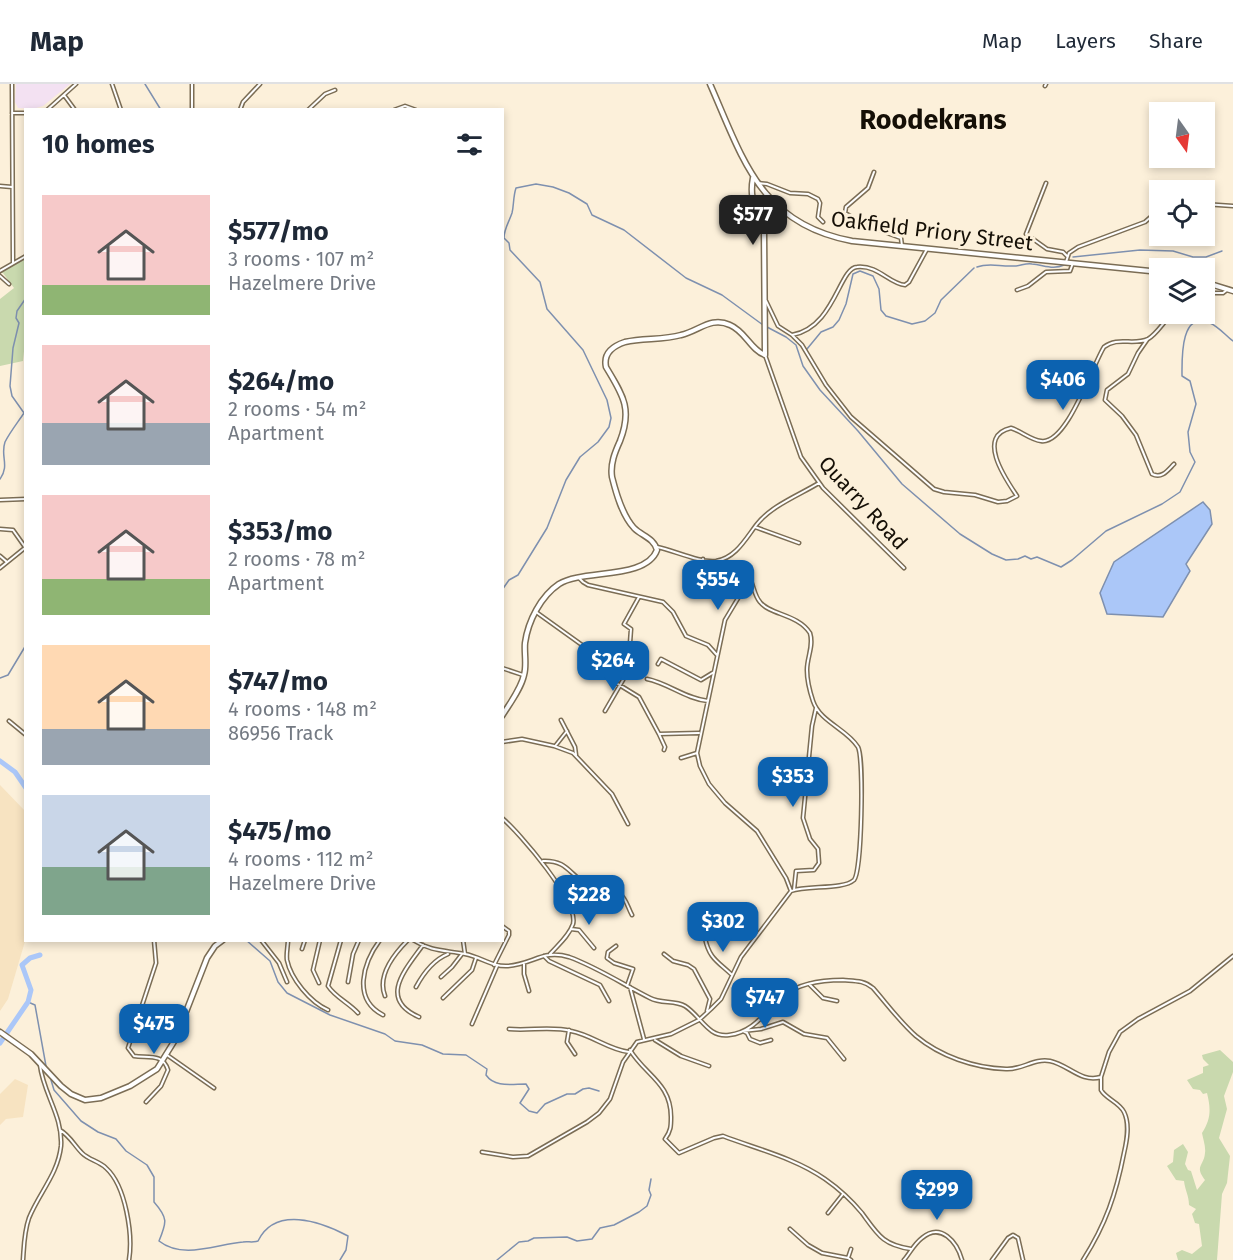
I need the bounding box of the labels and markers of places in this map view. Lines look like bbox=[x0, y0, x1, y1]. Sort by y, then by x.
pin: $577 bbox=[717, 195, 789, 246]
pin: $406 bbox=[1027, 360, 1099, 411]
pin: $554 bbox=[682, 560, 754, 611]
pin: $264 bbox=[577, 641, 649, 692]
pin: $353 bbox=[757, 757, 829, 808]
pin: $228 bbox=[553, 875, 625, 926]
pin: $302 bbox=[687, 902, 759, 953]
pin: $747 bbox=[729, 978, 801, 1029]
pin: $475 bbox=[118, 1004, 190, 1055]
pin: $299 bbox=[901, 1170, 973, 1221]

